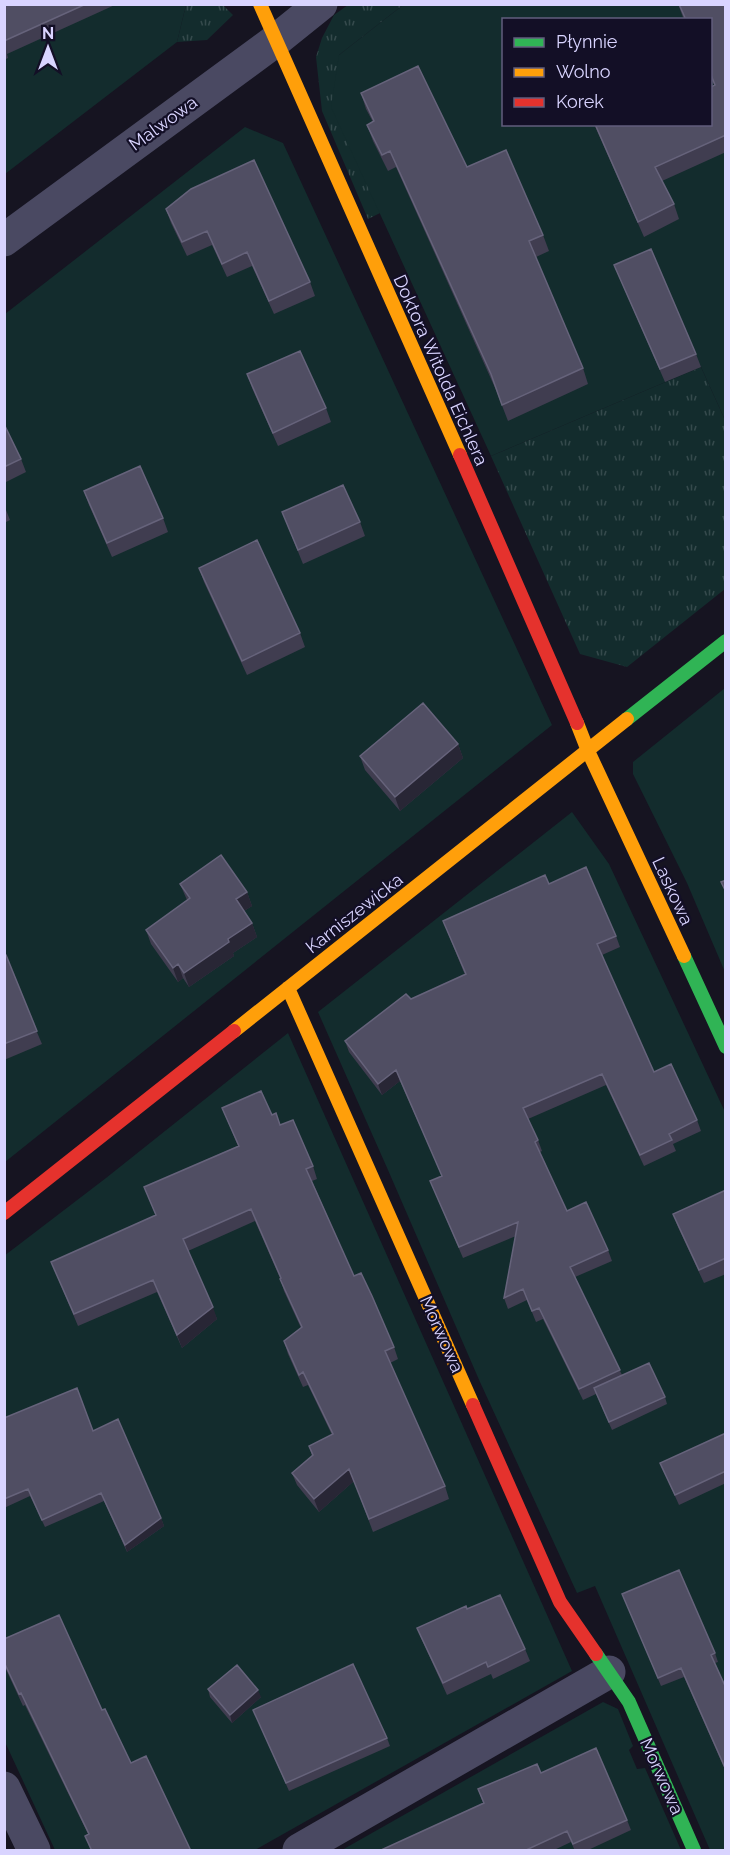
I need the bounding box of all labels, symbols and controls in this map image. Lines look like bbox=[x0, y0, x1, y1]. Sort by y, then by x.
north arrow bbox=[18, 18, 78, 78]
legend bbox=[502, 18, 712, 126]
text: N bbox=[42, 24, 54, 43]
text: Płynnie bbox=[556, 31, 618, 52]
text: Wolno bbox=[556, 61, 611, 82]
street label: Malwowa bbox=[125, 91, 201, 155]
text: Korek bbox=[556, 91, 604, 112]
street label: Doktora Witolda Eichlera bbox=[389, 271, 493, 469]
street label: Laskowa bbox=[648, 854, 698, 928]
street label: Karniszewicka bbox=[301, 869, 407, 957]
street label: Morwowa bbox=[416, 1292, 468, 1376]
street label: Morwowa bbox=[636, 1734, 688, 1818]

